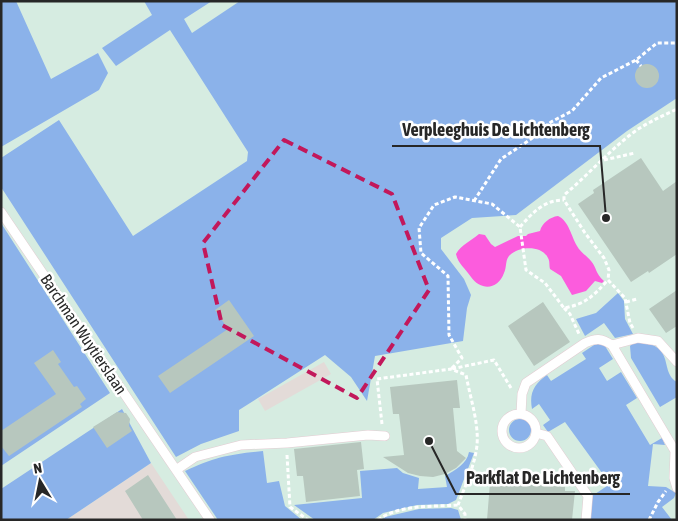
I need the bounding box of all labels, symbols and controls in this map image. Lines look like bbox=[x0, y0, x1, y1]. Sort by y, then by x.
callout: Verpleeghuis De Lichtenberg bbox=[392, 113, 600, 146]
text: Verpleeghuis De Lichtenberg bbox=[401, 119, 590, 140]
street label: Barchman Wuytierslaan bbox=[36, 271, 131, 398]
north arrow bbox=[15, 456, 65, 506]
text: N bbox=[32, 460, 43, 477]
callout: Parkflat De Lichtenberg bbox=[456, 461, 630, 494]
text: Parkflat De Lichtenberg bbox=[466, 467, 620, 488]

